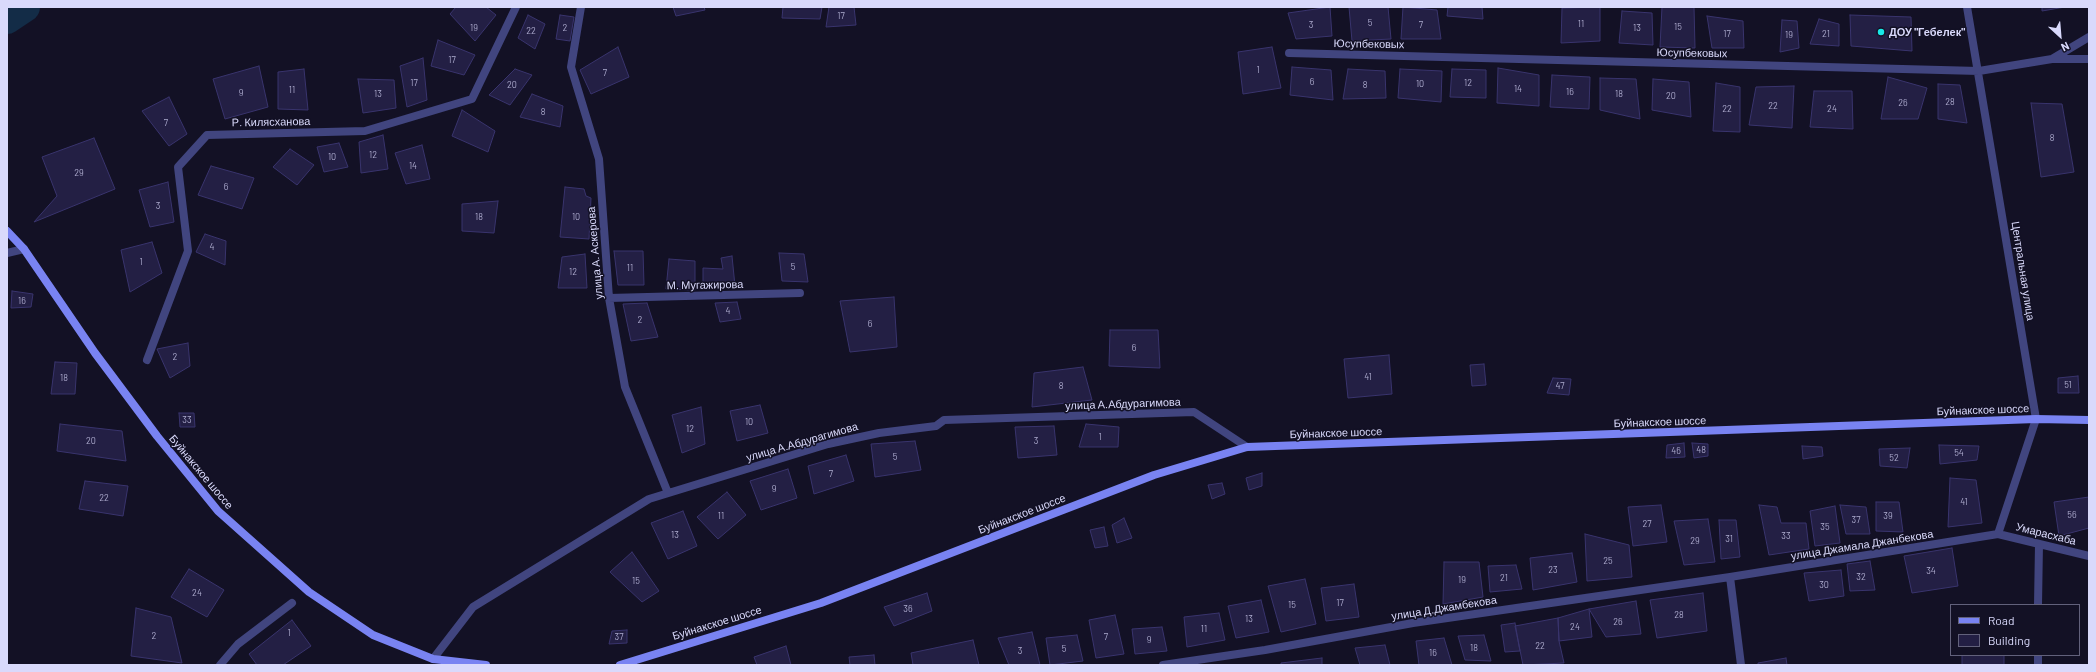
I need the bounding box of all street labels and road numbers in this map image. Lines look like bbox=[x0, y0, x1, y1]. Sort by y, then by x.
street label: Юсупбековых bbox=[1334, 37, 1404, 51]
street label: Юсупбековых bbox=[1657, 46, 1727, 60]
street label: Р. Килясханова bbox=[232, 115, 310, 129]
street label: улица А. Аскерова bbox=[584, 206, 606, 300]
street label: Центральная улица bbox=[2009, 220, 2037, 322]
street label: М. Мугажирова bbox=[667, 278, 743, 292]
street label: улица А.Абдурагимова bbox=[1065, 395, 1181, 413]
street label: Буйнакское шоссе bbox=[1936, 402, 2030, 418]
street label: Буйнакское шоссе bbox=[1613, 414, 1707, 430]
street label: улица А.Абдурагимова bbox=[745, 420, 859, 464]
street label: Буйнакское шоссе bbox=[1289, 425, 1383, 441]
street label: Буйнакское шоссе bbox=[166, 432, 236, 512]
street label: Буйнакское шоссе bbox=[976, 491, 1068, 537]
street label: Умарасхаба bbox=[2015, 520, 2077, 548]
street label: улица Джамала Джанбекова bbox=[1790, 527, 1934, 563]
street label: улица Д.Джамбекова bbox=[1390, 593, 1498, 623]
street label: Буйнакское шоссе bbox=[671, 603, 763, 643]

